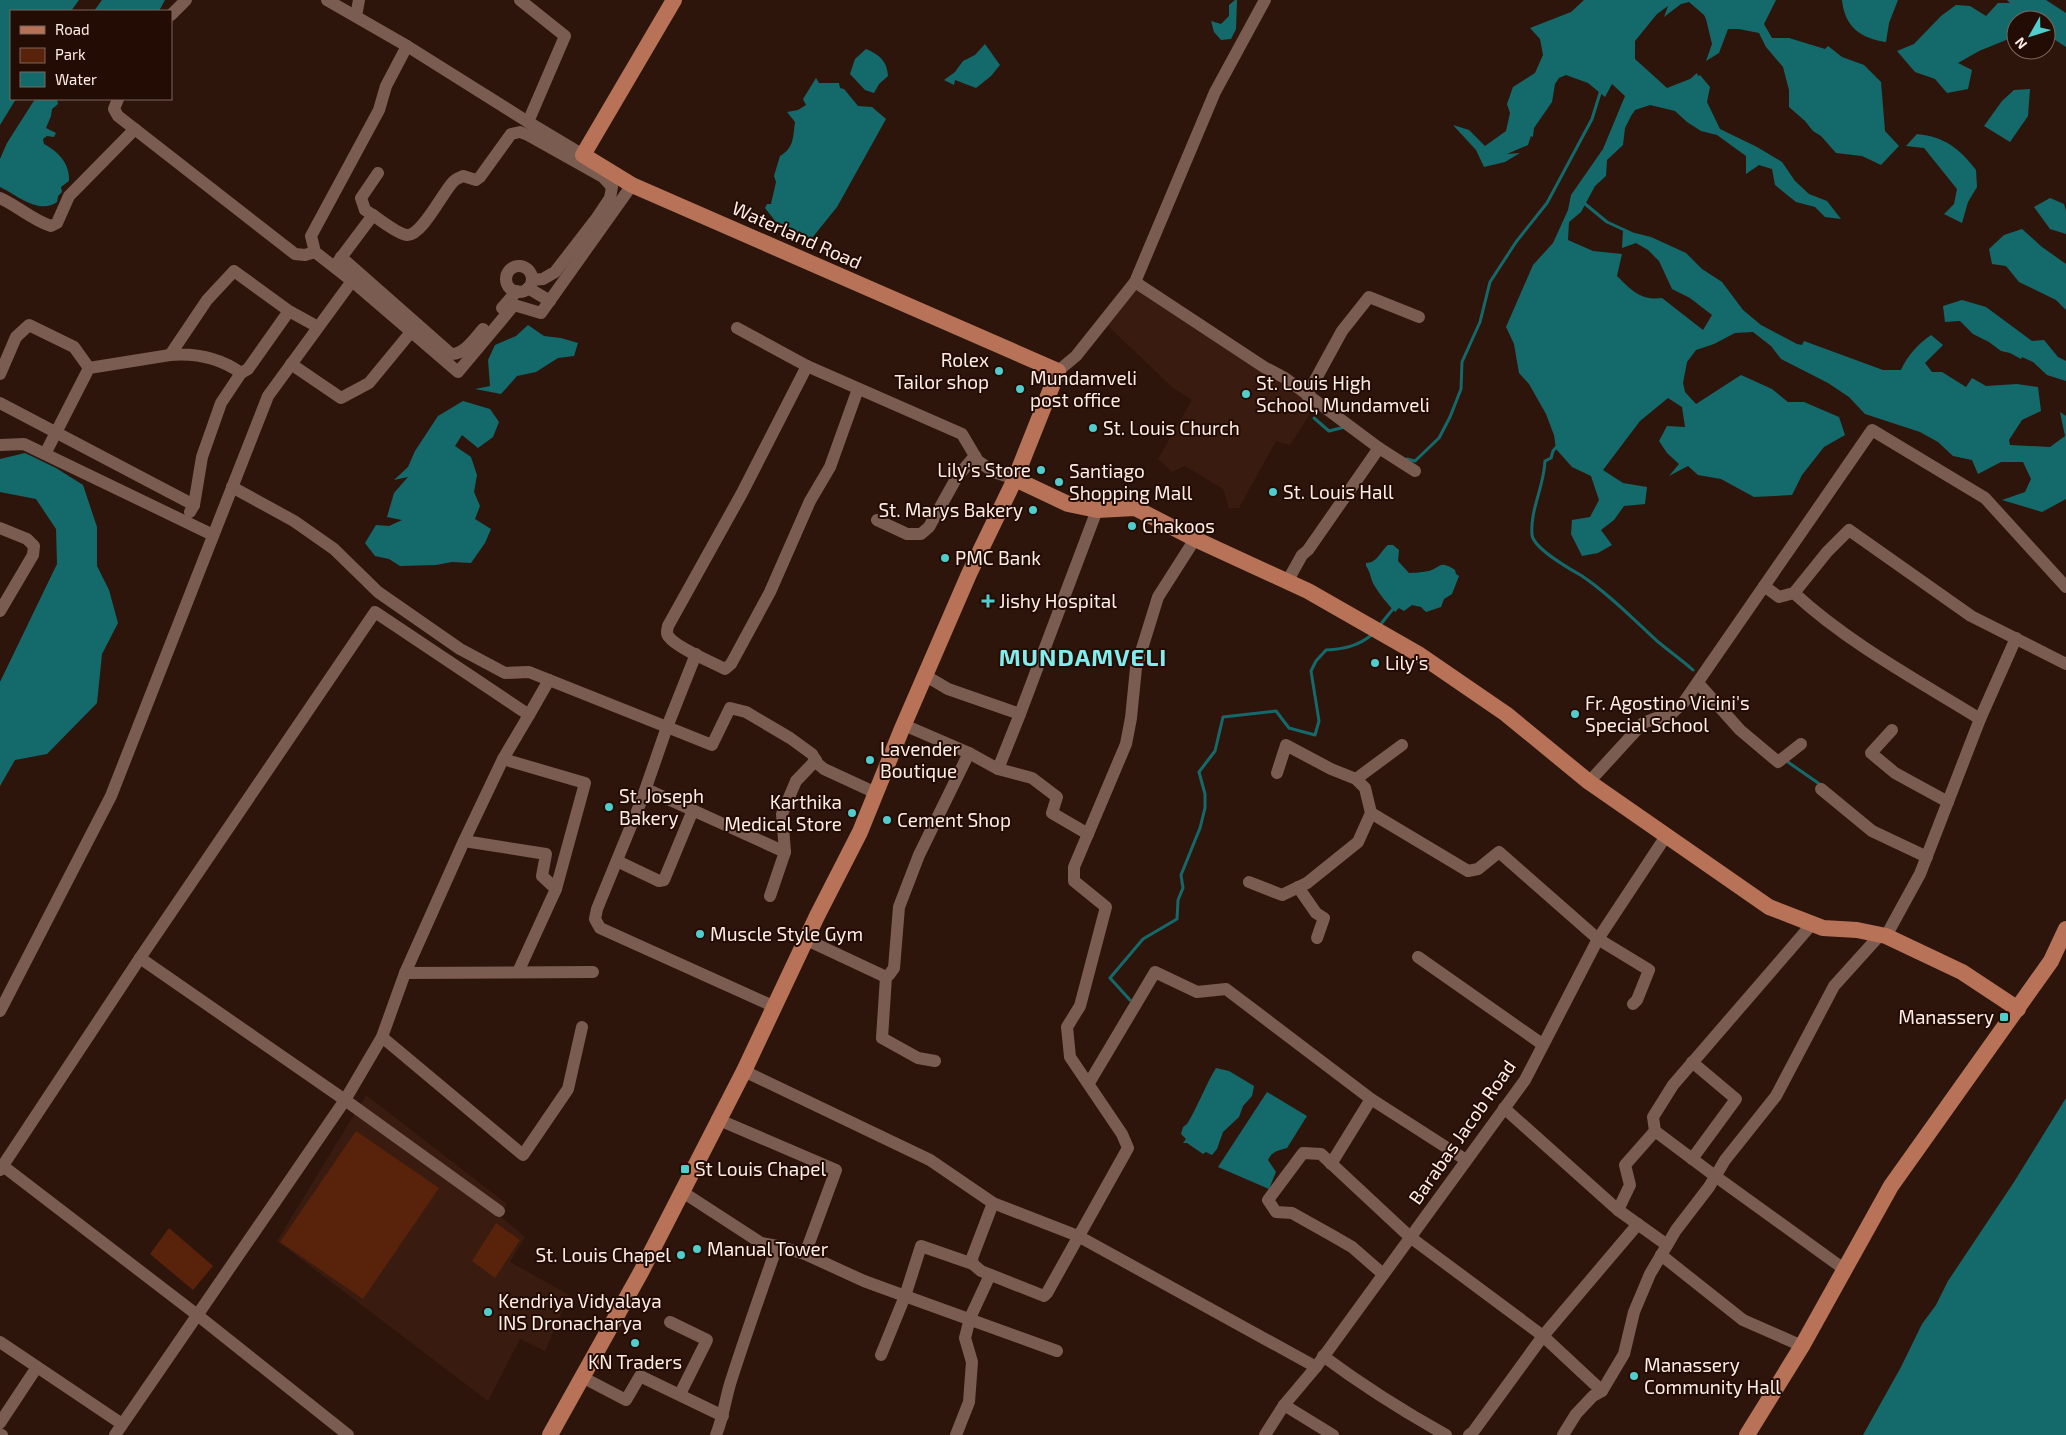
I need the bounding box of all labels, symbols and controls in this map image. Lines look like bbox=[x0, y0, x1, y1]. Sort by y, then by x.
legend bbox=[10, 10, 172, 100]
north arrow bbox=[2006, 10, 2056, 60]
text: Road bbox=[55, 20, 90, 38]
text: N bbox=[2011, 34, 2030, 53]
text: Park bbox=[55, 45, 86, 63]
text: Water bbox=[55, 70, 97, 88]
street label: Waterland Road bbox=[729, 196, 866, 273]
place label: Rolex Tailor shop bbox=[894, 348, 989, 393]
marker: Rolex Tailor shop bbox=[993, 365, 1005, 377]
place label: Mundamveli post office bbox=[1030, 366, 1137, 411]
place label: St. Louis High School, Mundamveli bbox=[1256, 371, 1430, 416]
marker: Mundamveli post office bbox=[1014, 383, 1026, 395]
marker: St. Louis High School, Mundamveli bbox=[1240, 388, 1252, 400]
place label: St. Louis Church bbox=[1103, 416, 1240, 439]
marker: St. Louis Church bbox=[1087, 422, 1099, 434]
place label: Lily's Store bbox=[937, 458, 1031, 481]
place label: Santiago Shopping Mall bbox=[1069, 459, 1193, 504]
marker: Lily's Store bbox=[1035, 464, 1047, 476]
marker: Santiago Shopping Mall bbox=[1053, 476, 1065, 488]
place label: St. Louis Hall bbox=[1283, 480, 1394, 503]
marker: St. Louis Hall bbox=[1267, 486, 1279, 498]
place label: St. Marys Bakery bbox=[879, 498, 1023, 521]
marker: St. Marys Bakery bbox=[1027, 504, 1039, 516]
place label: Chakoos bbox=[1142, 514, 1215, 537]
marker: Chakoos bbox=[1126, 520, 1138, 532]
place label: PMC Bank bbox=[955, 546, 1041, 569]
marker: PMC Bank bbox=[939, 552, 951, 564]
place label: Jishy Hospital bbox=[999, 589, 1117, 612]
marker: Jishy Hospital bbox=[981, 594, 995, 608]
district label: MUNDAMVELI bbox=[999, 642, 1167, 671]
place label: Lily's bbox=[1385, 651, 1428, 674]
marker: Lily's bbox=[1369, 657, 1381, 669]
place label: Fr. Agostino Vicini's Special School bbox=[1585, 691, 1750, 736]
marker: Fr. Agostino Vicini's Special School bbox=[1569, 708, 1581, 720]
place label: Lavender Boutique bbox=[880, 737, 960, 782]
marker: Lavender Boutique bbox=[864, 754, 876, 766]
place label: St. Joseph Bakery bbox=[619, 784, 704, 829]
place label: Karthika Medical Store bbox=[724, 790, 842, 835]
marker: St. Joseph Bakery bbox=[603, 801, 615, 813]
marker: Karthika Medical Store bbox=[846, 807, 858, 819]
place label: Cement Shop bbox=[897, 808, 1011, 831]
marker: Cement Shop bbox=[881, 814, 893, 826]
place label: Muscle Style Gym bbox=[710, 922, 863, 945]
marker: Muscle Style Gym bbox=[694, 928, 706, 940]
place label: Manassery bbox=[1898, 1005, 1994, 1028]
marker: Manassery bbox=[1998, 1011, 2010, 1023]
street label: Barabas Jacob Road bbox=[1403, 1055, 1520, 1208]
place label: St Louis Chapel bbox=[695, 1157, 826, 1180]
marker: St Louis Chapel bbox=[679, 1163, 691, 1175]
place label: Manual Tower bbox=[707, 1237, 829, 1260]
place label: St. Louis Chapel bbox=[536, 1243, 671, 1266]
marker: Manual Tower bbox=[691, 1243, 703, 1255]
marker: St. Louis Chapel bbox=[675, 1249, 687, 1261]
place label: Kendriya Vidyalaya INS Dronacharya bbox=[498, 1289, 662, 1334]
marker: Kendriya Vidyalaya INS Dronacharya bbox=[482, 1306, 494, 1318]
marker: KN Traders bbox=[629, 1337, 641, 1349]
place label: KN Traders bbox=[588, 1350, 682, 1373]
place label: Manassery Community Hall bbox=[1644, 1353, 1781, 1398]
marker: Manassery Community Hall bbox=[1628, 1370, 1640, 1382]

